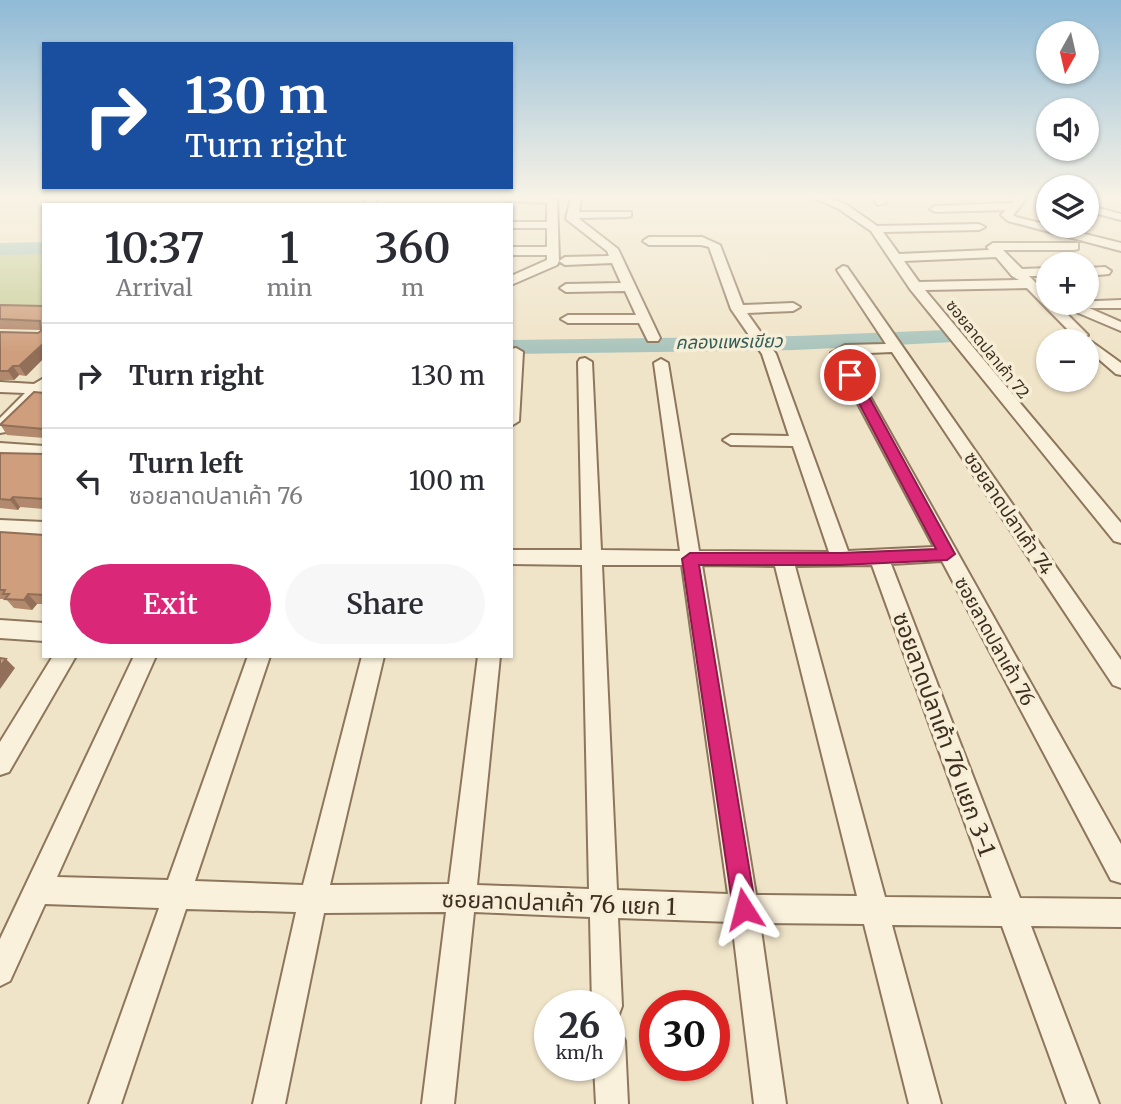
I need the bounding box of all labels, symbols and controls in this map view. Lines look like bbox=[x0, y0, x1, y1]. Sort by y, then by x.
north arrow bbox=[1036, 21, 1099, 84]
map controls bbox=[1036, 21, 1099, 392]
text: 130 m bbox=[185, 65, 328, 126]
icon: right bbox=[70, 70, 161, 161]
button: sound bbox=[1036, 98, 1099, 161]
text: Turn right bbox=[185, 126, 347, 166]
button: layers bbox=[1036, 175, 1099, 238]
text: 10:37 bbox=[104, 222, 204, 274]
text: 1 bbox=[280, 222, 299, 274]
text: 360 bbox=[374, 222, 451, 274]
button: + bbox=[1036, 252, 1099, 315]
text: Arrival bbox=[116, 273, 193, 302]
text: min bbox=[267, 273, 312, 302]
text: m bbox=[401, 273, 424, 302]
street label: ซอยลาดปลาเค้า 72 bbox=[942, 296, 1034, 402]
water label: คลองแพรเขียว bbox=[675, 329, 784, 354]
button: − bbox=[1036, 329, 1099, 392]
pin bbox=[820, 345, 880, 405]
icon: arrive bbox=[831, 356, 869, 394]
icon: right bbox=[70, 357, 108, 395]
text: Turn right bbox=[129, 359, 264, 392]
text: 130 m bbox=[411, 359, 485, 392]
text: Turn left bbox=[129, 447, 243, 480]
street label: ซอยลาดปลาเค้า 74 bbox=[959, 447, 1059, 579]
icon: left bbox=[70, 462, 108, 500]
text: 100 m bbox=[409, 464, 485, 497]
text: ซอยลาดปลาเค้า 76 bbox=[129, 481, 303, 510]
button: Exit bbox=[70, 564, 271, 644]
button: Share bbox=[285, 564, 485, 644]
street label: ซอยลาดปลาเค้า 76 bbox=[950, 572, 1040, 710]
street label: ซอยลาดปลาเค้า 76 แยก 3-1 bbox=[887, 608, 1002, 860]
position arrow bbox=[707, 872, 781, 946]
street label: ซอยลาดปลาเค้า 76 แยก 1 bbox=[441, 884, 677, 921]
speed limit sign: 30 bbox=[639, 990, 730, 1081]
text: 26 bbox=[559, 1004, 600, 1048]
text: km/h bbox=[556, 1041, 603, 1064]

